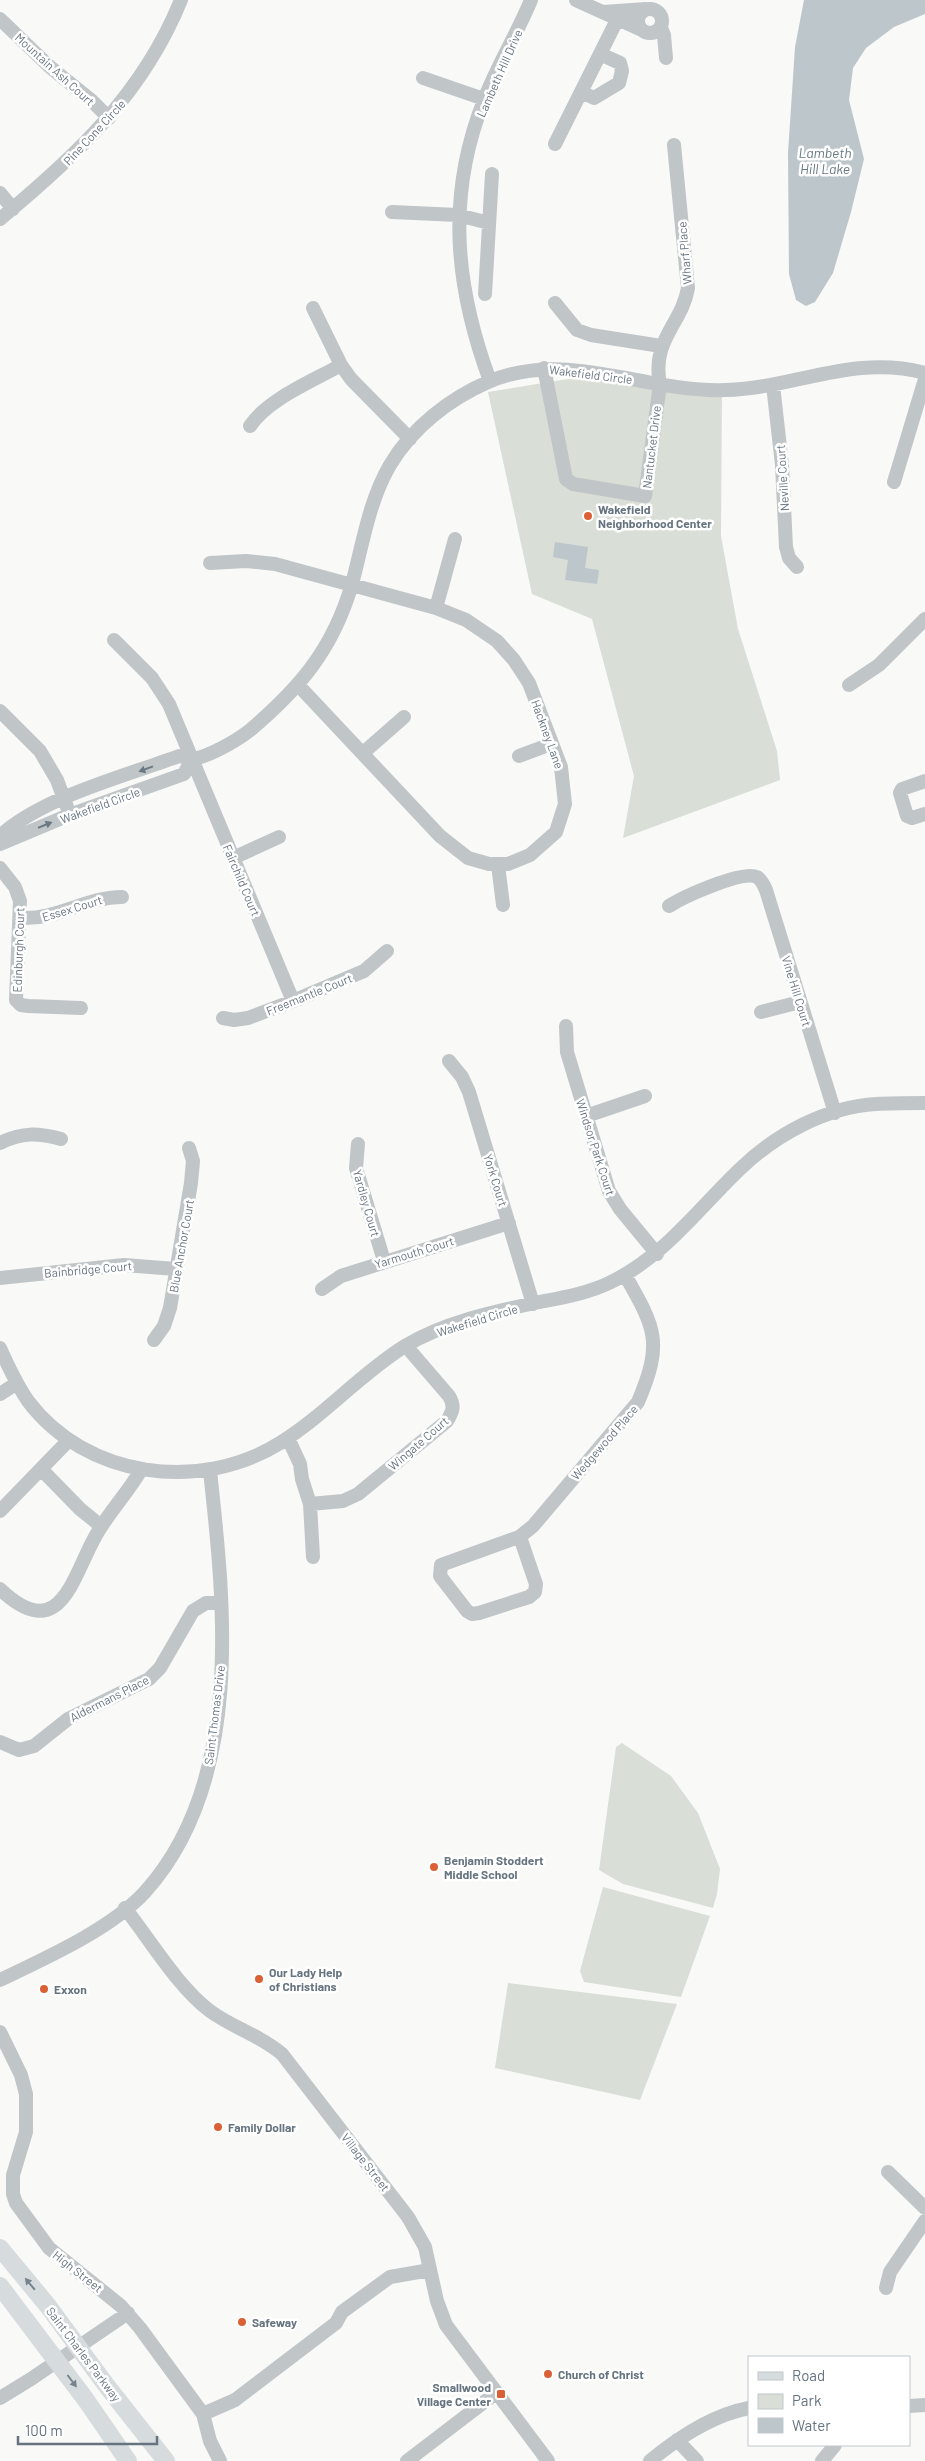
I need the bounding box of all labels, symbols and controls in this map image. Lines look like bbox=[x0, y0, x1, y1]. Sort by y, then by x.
street label: Lambeth Hill Drive bbox=[473, 27, 525, 119]
street label: Mountain Ash Court bbox=[13, 30, 97, 108]
street label: Pine Cone Circle bbox=[60, 96, 128, 168]
water label: Lambeth Hill Lake bbox=[798, 144, 852, 177]
street label: Wharf Place bbox=[674, 221, 694, 285]
street label: Wakefield Circle bbox=[549, 362, 633, 386]
street label: Nantucket Drive bbox=[639, 405, 663, 489]
street label: Neville Court bbox=[773, 444, 791, 512]
place label: Wakefield Neighborhood Center bbox=[598, 502, 712, 530]
marker: Wakefield Neighborhood Center bbox=[582, 510, 594, 522]
street label: Hackney Lane bbox=[529, 698, 567, 770]
one-way arrow bbox=[138, 765, 153, 773]
street label: Wakefield Circle bbox=[58, 784, 142, 826]
one-way arrow bbox=[38, 821, 53, 829]
street label: Fairchild Court bbox=[221, 842, 263, 918]
street label: Essex Court bbox=[40, 892, 104, 924]
street label: Edinburgh Court bbox=[10, 907, 26, 993]
street label: Vine Hill Court bbox=[780, 954, 814, 1028]
street label: Freemantle Court bbox=[264, 970, 354, 1018]
street label: Windsor Park Court bbox=[574, 1097, 618, 1197]
street label: York Court bbox=[481, 1152, 511, 1208]
street label: Yardley Court bbox=[351, 1168, 383, 1238]
street label: Blue Anchor Court bbox=[166, 1198, 196, 1294]
street label: Yarmouth Court bbox=[373, 1233, 455, 1271]
street label: Bainbridge Court bbox=[44, 1258, 132, 1280]
street label: Wakefield Circle bbox=[435, 1301, 519, 1339]
street label: Wedgewood Place bbox=[568, 1402, 640, 1482]
street label: Wingate Court bbox=[385, 1413, 451, 1473]
street label: Saint Thomas Drive bbox=[201, 1664, 227, 1766]
street label: Aldermans Place bbox=[67, 1672, 151, 1724]
place label: Benjamin Stoddert Middle School bbox=[444, 1853, 544, 1881]
marker: Benjamin Stoddert Middle School bbox=[428, 1861, 440, 1873]
place label: Our Lady Help of Christians bbox=[269, 1965, 342, 1993]
marker: Our Lady Help of Christians bbox=[253, 1973, 265, 1985]
place label: Exxon bbox=[54, 1982, 87, 1996]
marker: Exxon bbox=[38, 1983, 50, 1995]
place label: Family Dollar bbox=[228, 2120, 296, 2134]
marker: Family Dollar bbox=[212, 2121, 224, 2133]
street label: Village Street bbox=[339, 2130, 393, 2194]
street label: High Street bbox=[50, 2247, 106, 2295]
one-way arrow bbox=[24, 2278, 35, 2291]
street label: Saint Charles Parkway bbox=[44, 2304, 124, 2404]
place label: Safeway bbox=[252, 2315, 297, 2329]
marker: Safeway bbox=[236, 2316, 248, 2328]
legend bbox=[748, 2356, 910, 2446]
text: Road bbox=[792, 2366, 825, 2384]
place label: Church of Christ bbox=[558, 2367, 644, 2381]
marker: Church of Christ bbox=[542, 2368, 554, 2380]
one-way arrow bbox=[67, 2374, 77, 2388]
place label: Smallwood Village Center bbox=[417, 2380, 491, 2408]
marker: Smallwood Village Center bbox=[495, 2388, 507, 2400]
text: Park bbox=[792, 2391, 822, 2409]
scale bar bbox=[18, 2414, 156, 2446]
text: Water bbox=[792, 2416, 831, 2434]
text: 100 m bbox=[25, 2421, 63, 2439]

